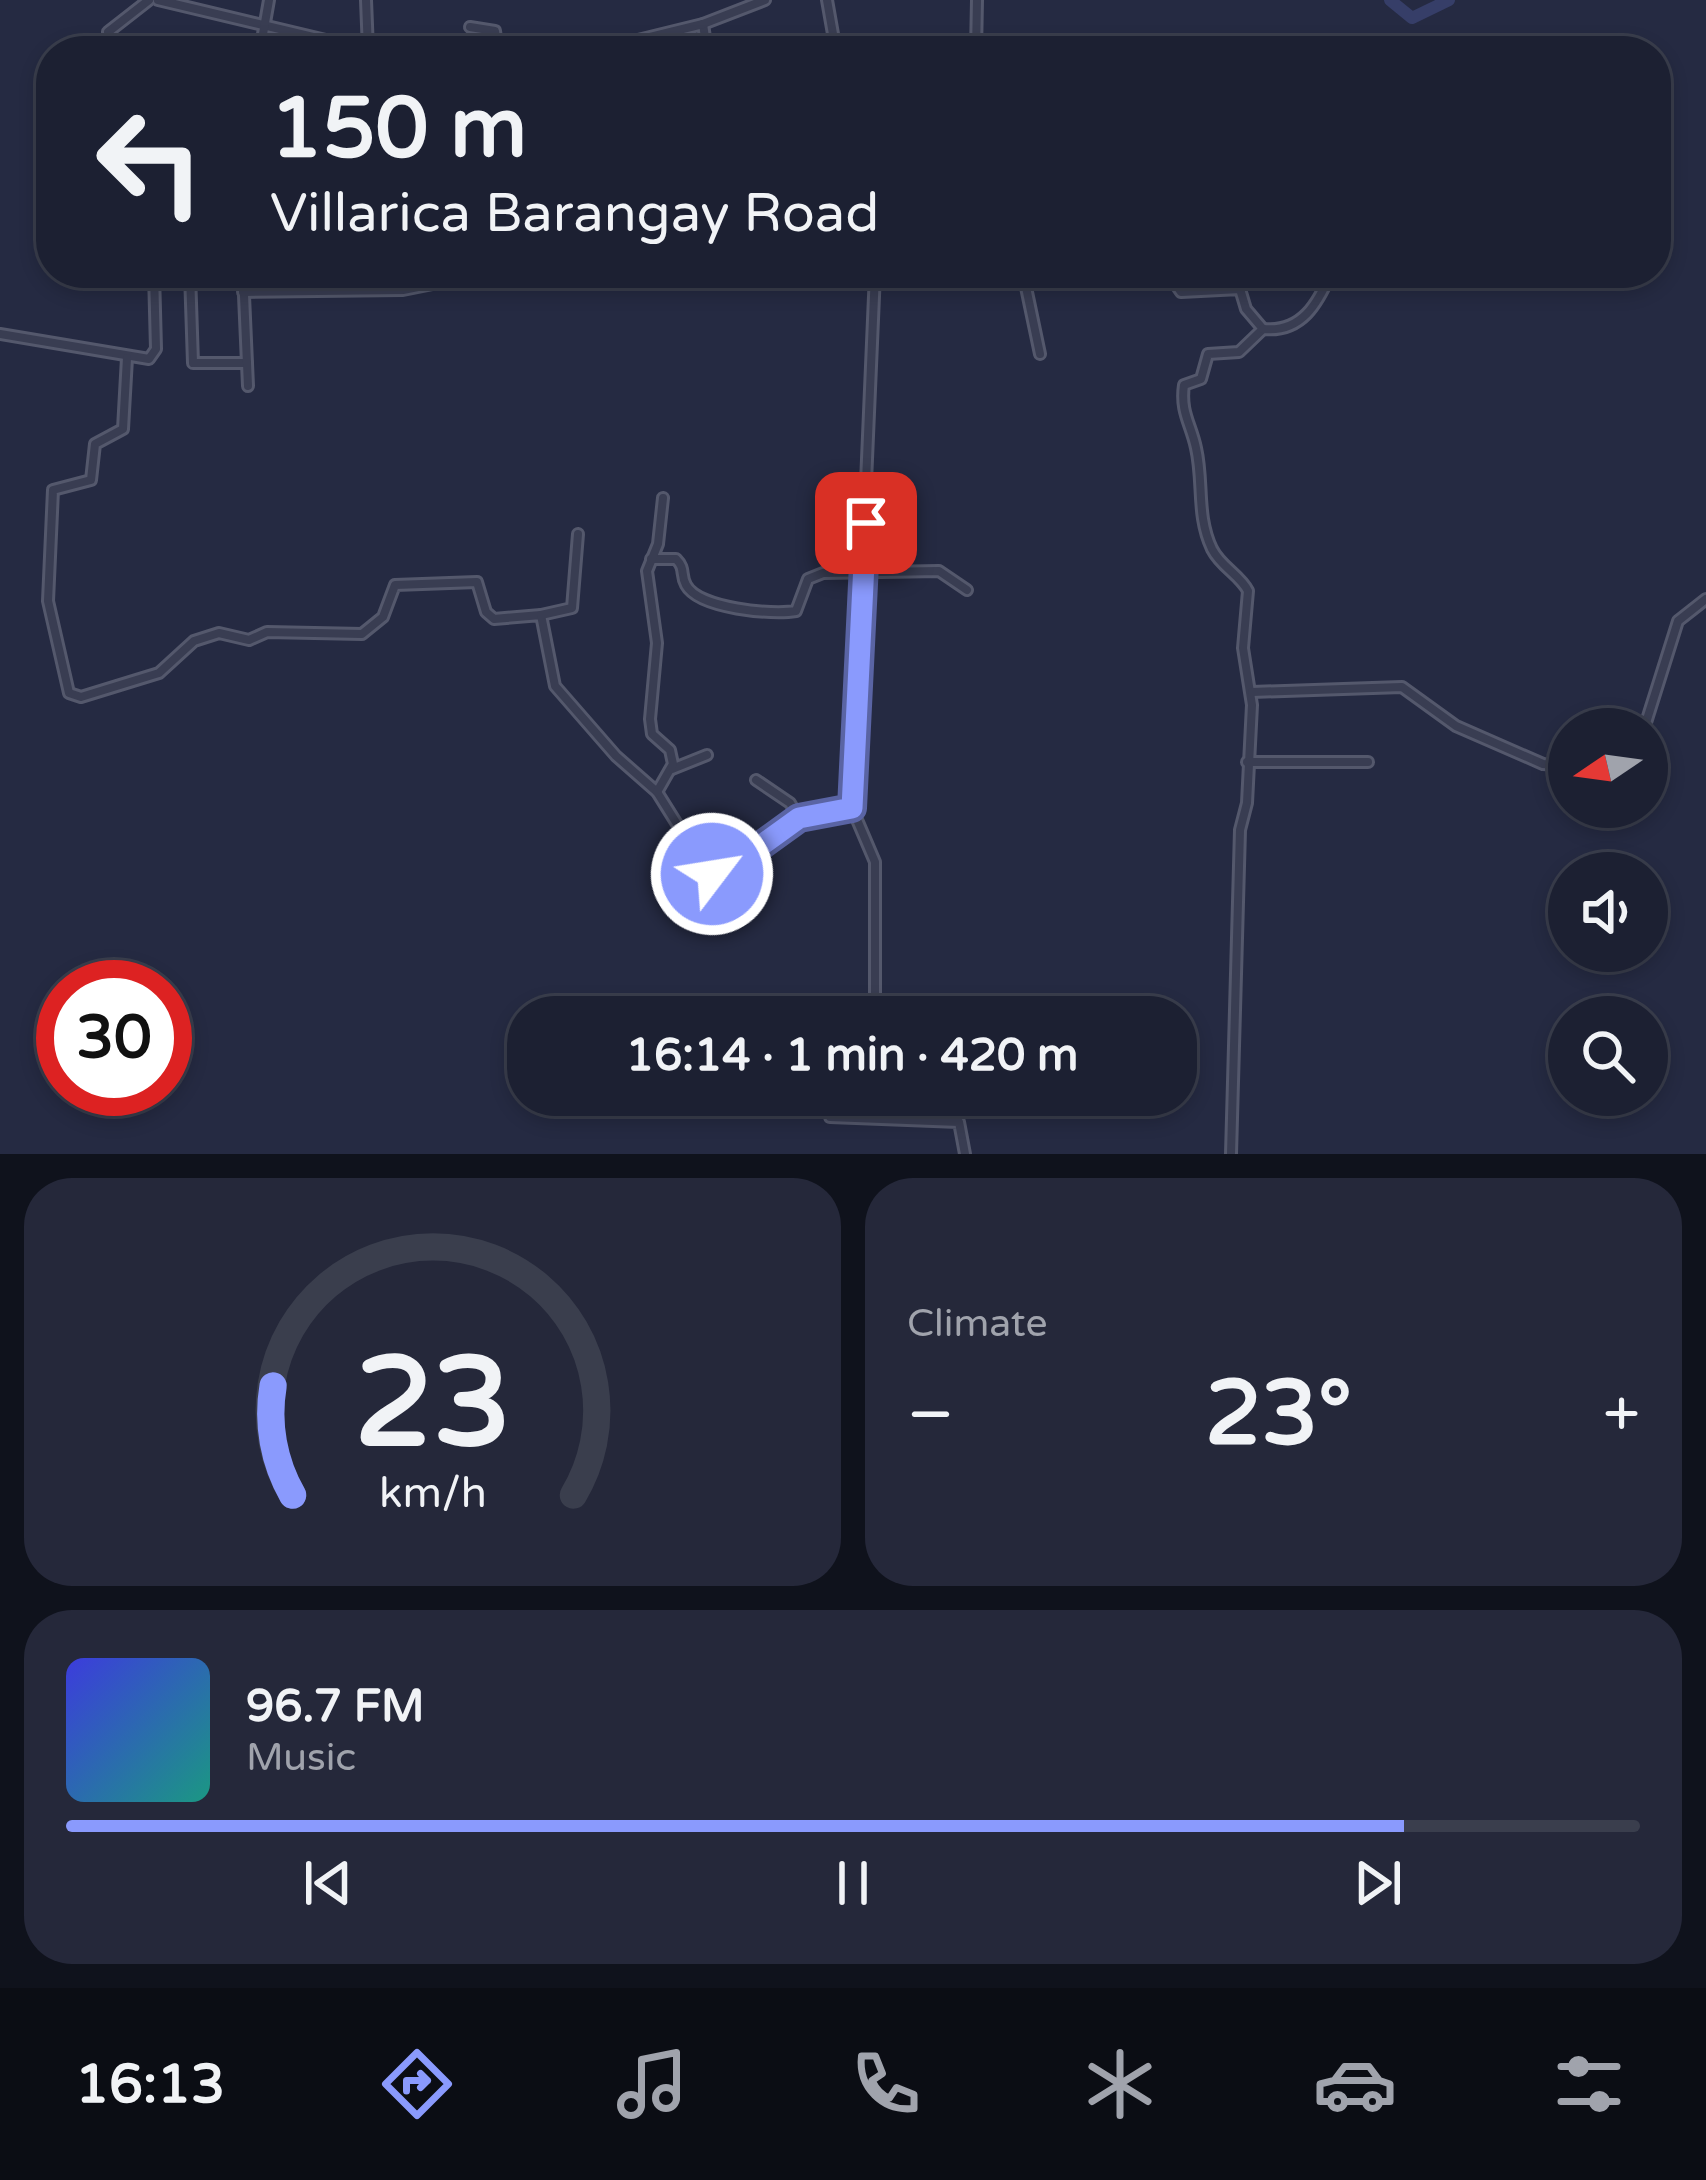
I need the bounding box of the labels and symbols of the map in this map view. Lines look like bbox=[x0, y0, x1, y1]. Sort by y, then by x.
pin bbox=[815, 472, 917, 574]
north arrow bbox=[1548, 708, 1668, 828]
position arrow bbox=[649, 811, 775, 937]
speed limit sign: 30 bbox=[36, 960, 192, 1116]

